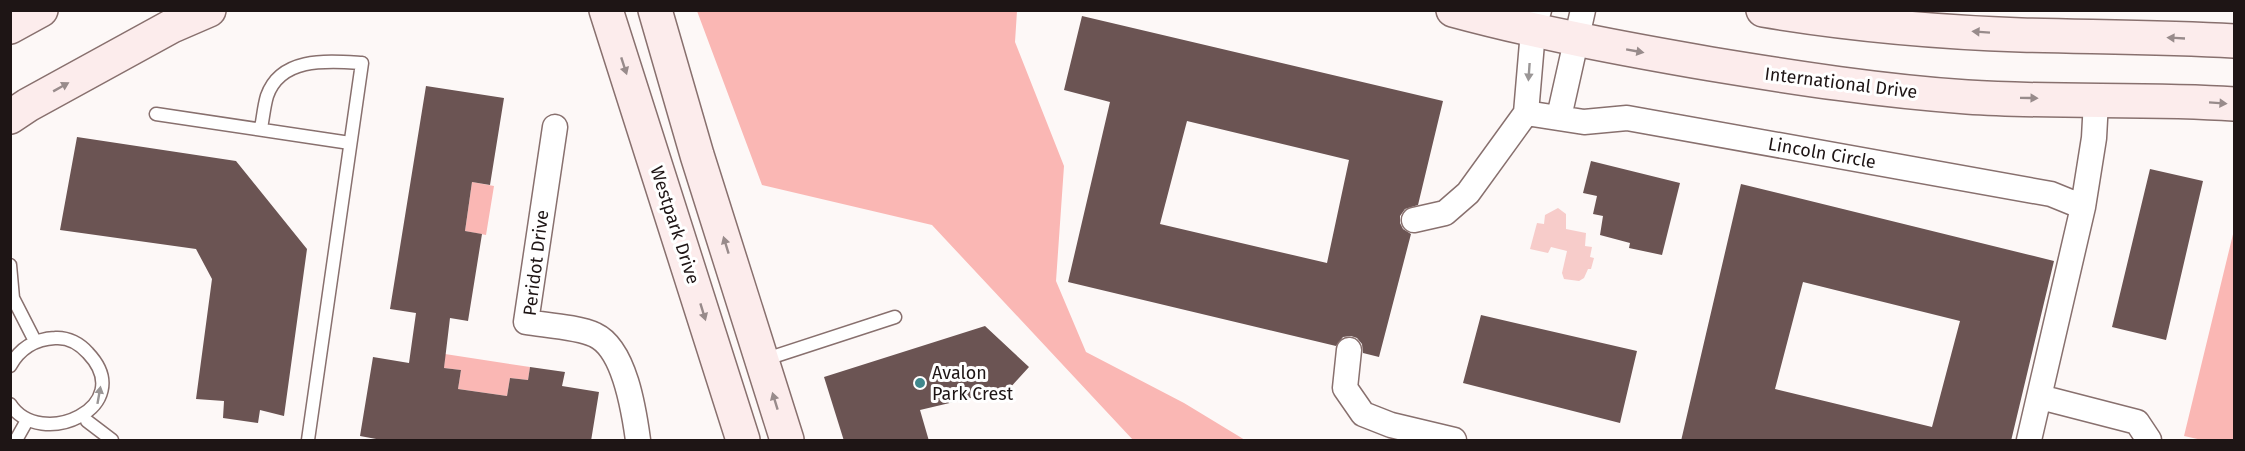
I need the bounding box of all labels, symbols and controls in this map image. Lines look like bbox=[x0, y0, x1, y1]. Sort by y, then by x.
one-way arrow bbox=[1972, 27, 1991, 37]
one-way arrow bbox=[2167, 33, 2186, 43]
one-way arrow bbox=[1625, 47, 1644, 56]
one-way arrow bbox=[620, 57, 629, 75]
one-way arrow bbox=[1525, 63, 1534, 82]
street label: International Drive bbox=[1763, 63, 1919, 103]
one-way arrow bbox=[52, 82, 69, 92]
one-way arrow bbox=[2020, 93, 2039, 103]
one-way arrow bbox=[2208, 98, 2227, 108]
street label: Lincoln Circle bbox=[1766, 133, 1878, 173]
street label: Westpark Drive bbox=[646, 163, 704, 287]
street label: Peridot Drive bbox=[519, 209, 553, 317]
one-way arrow bbox=[721, 236, 730, 254]
one-way arrow bbox=[698, 303, 708, 321]
place label: Avalon Park Crest bbox=[932, 362, 1014, 405]
marker: Avalon Park Crest bbox=[913, 376, 927, 390]
one-way arrow bbox=[95, 385, 104, 404]
one-way arrow bbox=[770, 391, 779, 409]

